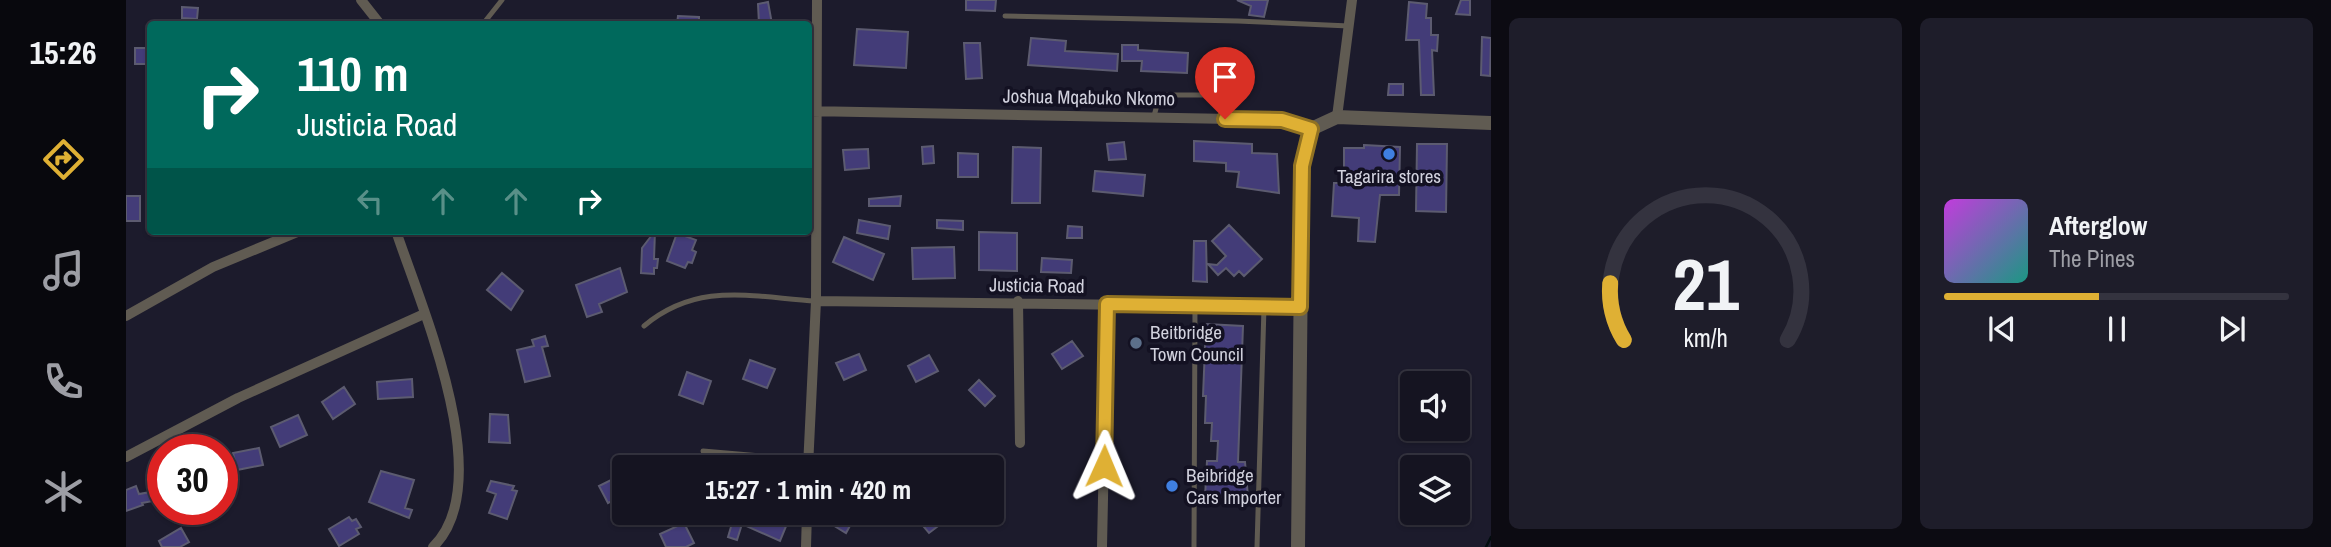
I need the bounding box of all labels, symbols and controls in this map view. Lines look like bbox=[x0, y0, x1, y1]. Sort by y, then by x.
text: 15:26 bbox=[29, 31, 97, 74]
text: 110 m bbox=[297, 40, 409, 106]
pin bbox=[1195, 47, 1255, 119]
icon: right bbox=[182, 49, 273, 140]
icon: arrive bbox=[1206, 58, 1244, 96]
street label: Joshua Mqabuko Nkomo bbox=[1003, 82, 1175, 112]
text: Justicia Road bbox=[297, 103, 457, 146]
icon: directions bbox=[39, 135, 88, 184]
marker: Tagarira stores bbox=[1381, 146, 1397, 162]
place label: Tagarira stores bbox=[1337, 163, 1441, 189]
icon: left bbox=[351, 182, 389, 220]
icon: ahead bbox=[424, 182, 462, 220]
icon: ahead bbox=[497, 182, 535, 220]
icon: right bbox=[570, 182, 608, 220]
text: Afterglow bbox=[2049, 208, 2147, 243]
text: 21 bbox=[1672, 235, 1739, 333]
text: The Pines bbox=[2049, 243, 2135, 274]
icon: music bbox=[39, 246, 88, 295]
street label: Justicia Road bbox=[989, 271, 1085, 299]
icon: previous bbox=[1983, 310, 2021, 348]
icon: pause bbox=[2098, 310, 2136, 348]
icon: next bbox=[2213, 310, 2251, 348]
place label: Beitbridge Town Council bbox=[1150, 319, 1244, 367]
text: km/h bbox=[1683, 320, 1728, 354]
marker: Beitbridge Town Council bbox=[1128, 335, 1144, 351]
icon: phone bbox=[39, 357, 88, 406]
map controls bbox=[1400, 371, 1470, 525]
button: sound bbox=[1400, 371, 1470, 441]
position arrow bbox=[1067, 429, 1141, 503]
speed limit sign: 30 bbox=[147, 434, 238, 525]
button: layers bbox=[1400, 455, 1470, 525]
place label: Beibridge Cars Importer bbox=[1186, 462, 1282, 510]
icon: climate bbox=[39, 467, 88, 516]
text: 15:27 · 1 min · 420 m bbox=[705, 472, 911, 507]
marker: Beibridge Cars Importer bbox=[1164, 478, 1180, 494]

